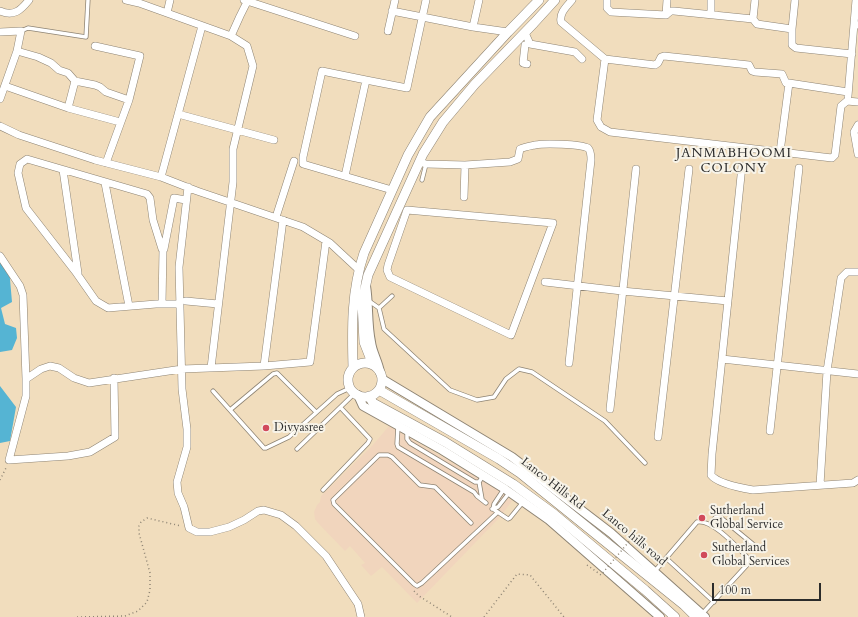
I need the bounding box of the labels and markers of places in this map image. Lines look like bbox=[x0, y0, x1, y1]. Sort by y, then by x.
place label: Divyasree bbox=[274, 421, 324, 435]
marker: Divyasree bbox=[261, 423, 271, 433]
place label: Sutherland Global Service bbox=[710, 504, 783, 532]
marker: Sutherland Global Service bbox=[697, 513, 707, 523]
place label: Sutherland Global Services bbox=[712, 541, 789, 569]
marker: Sutherland Global Services bbox=[699, 550, 709, 560]

